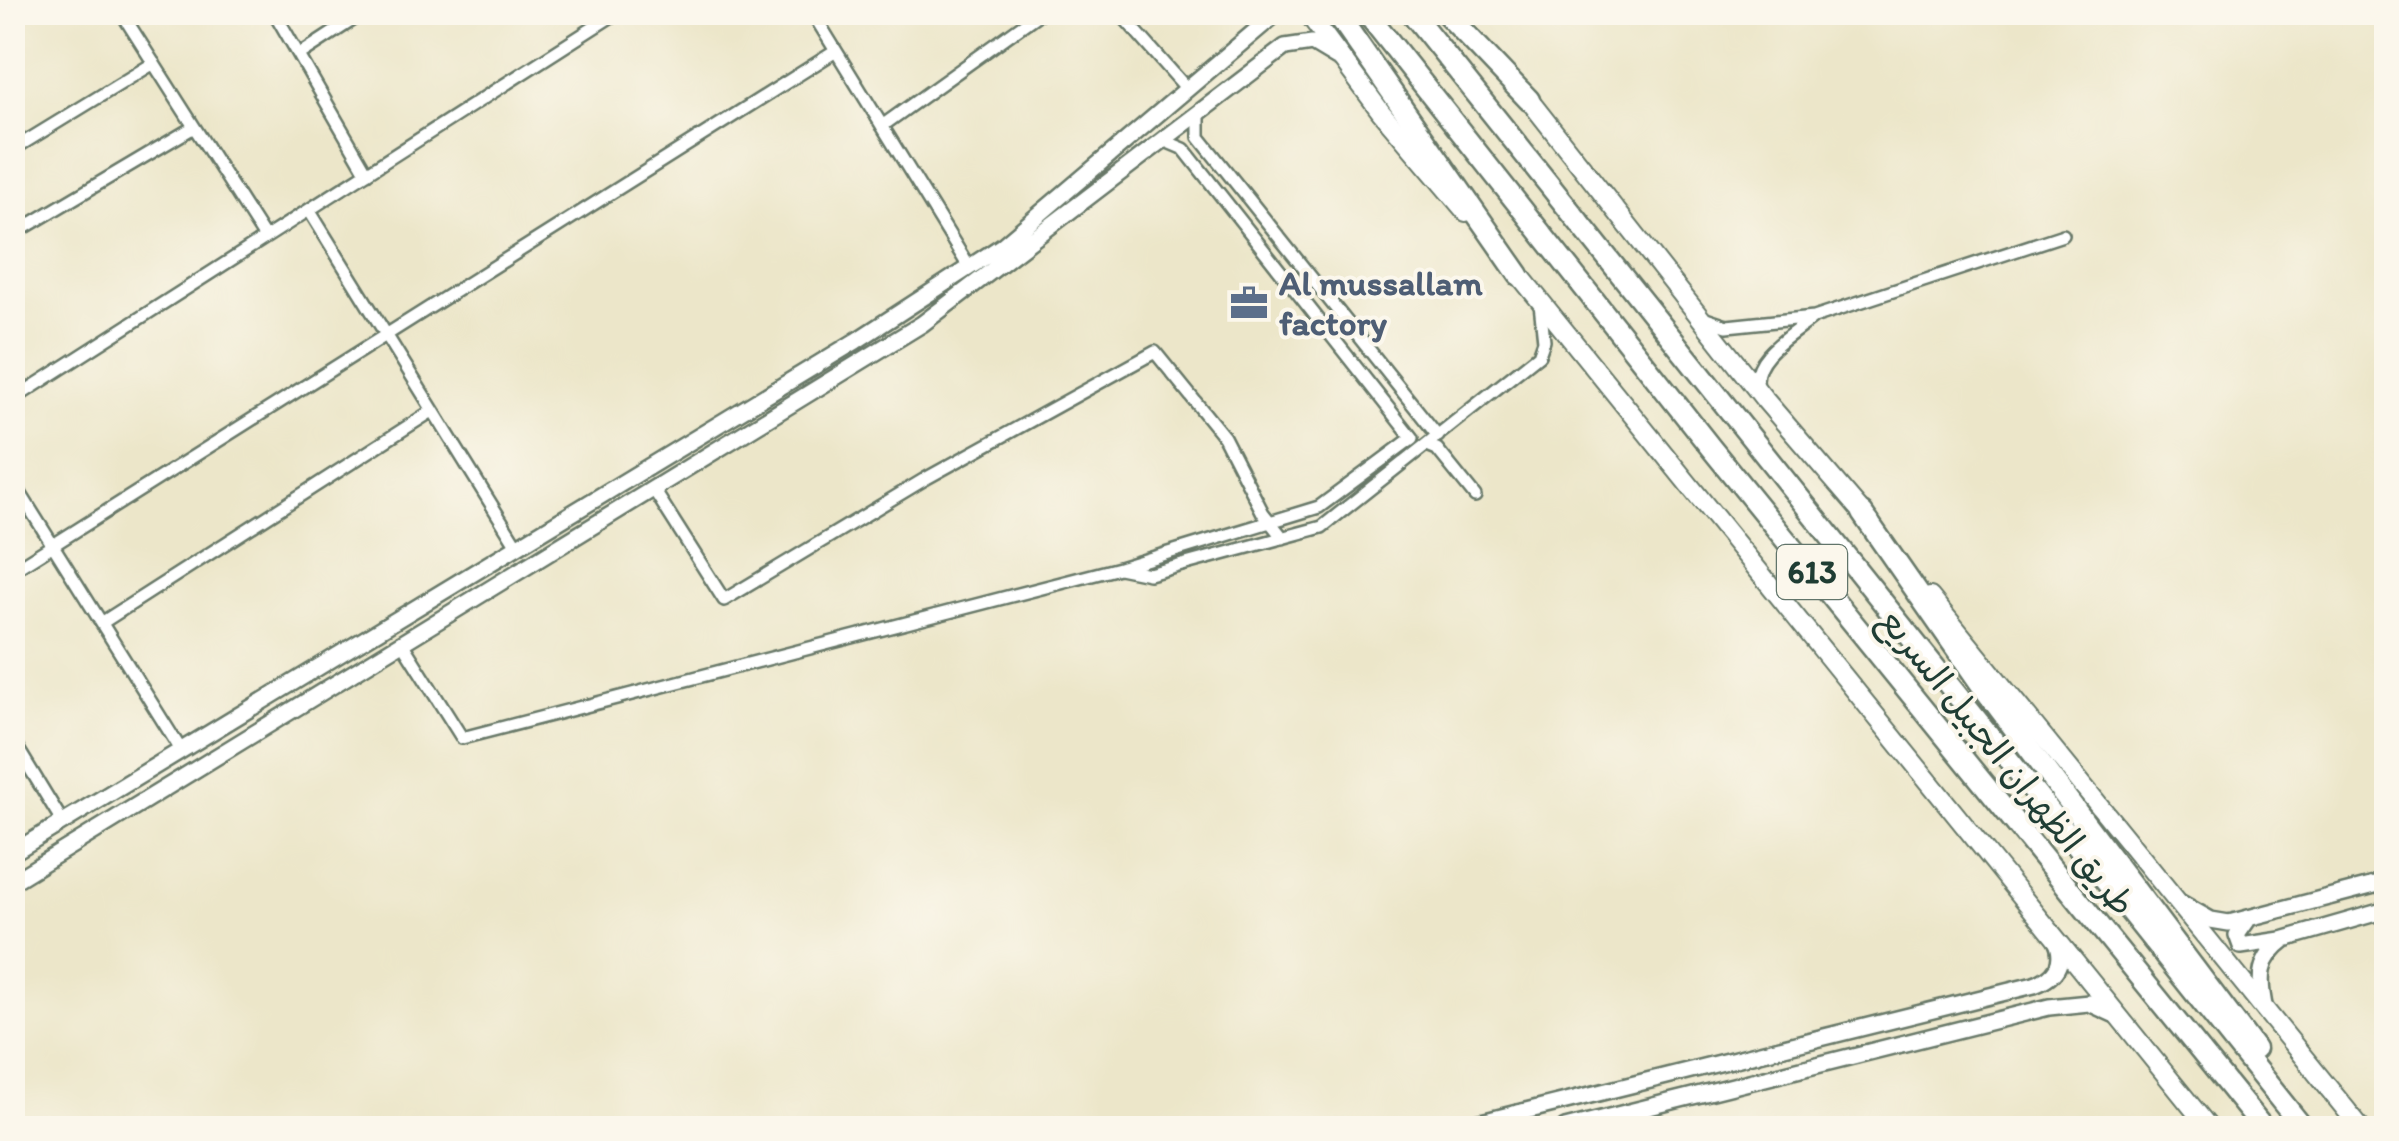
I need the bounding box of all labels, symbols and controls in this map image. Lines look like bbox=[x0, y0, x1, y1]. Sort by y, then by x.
place label: Al mussallam factory bbox=[1279, 262, 1483, 344]
office icon: Al mussallam factory bbox=[1228, 282, 1270, 324]
road number: 613 bbox=[1777, 545, 1847, 599]
street label: طريق الظهران الجبيل السريع bbox=[1867, 600, 2144, 927]

